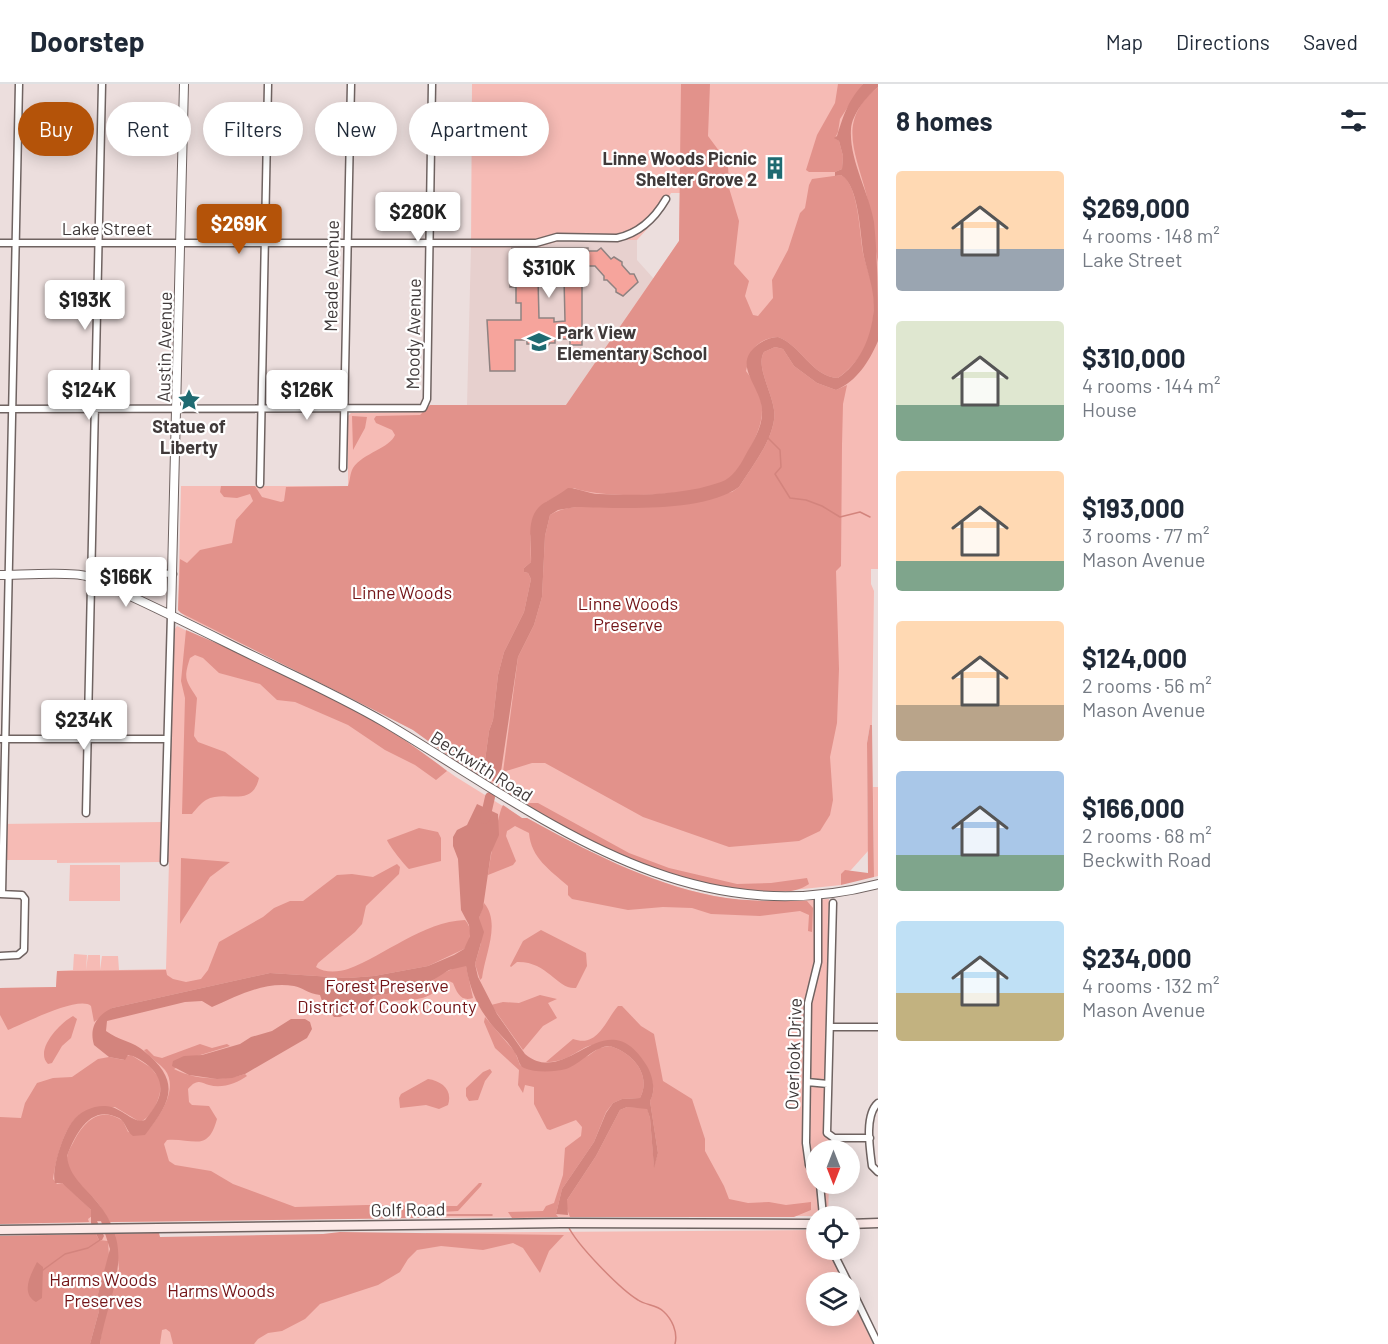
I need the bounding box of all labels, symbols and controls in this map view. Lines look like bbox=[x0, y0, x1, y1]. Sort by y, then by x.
text: Doorstep bbox=[30, 24, 145, 58]
text: Map bbox=[1106, 29, 1143, 54]
text: Directions bbox=[1176, 29, 1270, 54]
text: Saved bbox=[1303, 29, 1358, 54]
chip: Buy bbox=[18, 102, 94, 156]
chip: Rent bbox=[106, 102, 191, 156]
chip: Filters bbox=[203, 102, 303, 156]
chip: New bbox=[315, 102, 397, 156]
chip: Apartment bbox=[409, 102, 549, 156]
icon: filters bbox=[1337, 104, 1370, 137]
text: 8 homes bbox=[896, 105, 993, 136]
place label: Linne Woods Picnic Shelter Grove 2 bbox=[602, 147, 757, 190]
building icon: Linne Woods Picnic Shelter Grove 2 bbox=[762, 155, 788, 181]
pin: $280K bbox=[376, 192, 460, 243]
text: $269,000 bbox=[1082, 192, 1190, 223]
icon: home bbox=[944, 195, 1016, 267]
text: $280K bbox=[389, 199, 447, 223]
pin: $269K bbox=[197, 204, 281, 255]
text: $269K bbox=[211, 211, 267, 235]
street label: Lake Street bbox=[62, 217, 152, 239]
street label: Meade Avenue bbox=[319, 220, 343, 332]
text: 4 rooms · 148 m² bbox=[1082, 223, 1220, 247]
text: Lake Street bbox=[1082, 247, 1182, 271]
pin: $310K bbox=[507, 248, 591, 299]
text: $310K bbox=[522, 255, 576, 279]
street label: Moody Avenue bbox=[401, 278, 425, 390]
pin: $193K bbox=[43, 280, 127, 331]
text: $193K bbox=[59, 287, 111, 311]
street label: Austin Avenue bbox=[152, 291, 176, 403]
place label: Park View Elementary School bbox=[557, 321, 707, 364]
school or university icon: Park View Elementary School bbox=[526, 329, 552, 355]
text: $310,000 bbox=[1082, 342, 1186, 373]
icon: home bbox=[944, 345, 1016, 417]
pin: $124K bbox=[47, 370, 131, 421]
pin: $126K bbox=[265, 370, 349, 421]
text: 4 rooms · 144 m² bbox=[1082, 373, 1220, 397]
text: $124K bbox=[62, 377, 116, 401]
text: $126K bbox=[281, 377, 333, 401]
place icon: Statue of Liberty bbox=[176, 387, 202, 413]
text: House bbox=[1082, 397, 1137, 421]
place label: Statue of Liberty bbox=[152, 415, 226, 458]
text: $193,000 bbox=[1082, 492, 1185, 523]
icon: home bbox=[944, 495, 1016, 567]
text: 3 rooms · 77 m² bbox=[1082, 523, 1210, 547]
text: Mason Avenue bbox=[1082, 547, 1205, 571]
pin: $166K bbox=[84, 557, 168, 608]
text: $166K bbox=[100, 564, 152, 588]
park label: Linne Woods bbox=[352, 581, 452, 603]
park label: Linne Woods Preserve bbox=[578, 592, 678, 635]
text: $124,000 bbox=[1082, 642, 1187, 673]
icon: home bbox=[944, 645, 1016, 717]
text: 2 rooms · 56 m² bbox=[1082, 673, 1212, 697]
text: Mason Avenue bbox=[1082, 697, 1205, 721]
pin: $234K bbox=[42, 700, 126, 751]
text: $234K bbox=[55, 707, 113, 731]
street label: Beckwith Road bbox=[427, 726, 537, 806]
text: $166,000 bbox=[1082, 792, 1185, 823]
icon: home bbox=[944, 795, 1016, 867]
text: 2 rooms · 68 m² bbox=[1082, 823, 1212, 847]
text: Beckwith Road bbox=[1082, 847, 1211, 871]
text: $234,000 bbox=[1082, 942, 1192, 973]
icon: home bbox=[944, 945, 1016, 1017]
text: 4 rooms · 132 m² bbox=[1082, 973, 1219, 997]
park label: Forest Preserve District of Cook County bbox=[297, 974, 477, 1017]
text: Mason Avenue bbox=[1082, 997, 1205, 1021]
street label: Overlook Drive bbox=[780, 998, 806, 1110]
north arrow bbox=[806, 1140, 860, 1194]
map controls bbox=[806, 1140, 860, 1326]
street label: Golf Road bbox=[370, 1197, 446, 1221]
button: locate bbox=[806, 1206, 860, 1260]
park label: Harms Woods Preserves bbox=[49, 1268, 157, 1311]
button: layers bbox=[806, 1272, 860, 1326]
park label: Harms Woods bbox=[167, 1279, 275, 1301]

